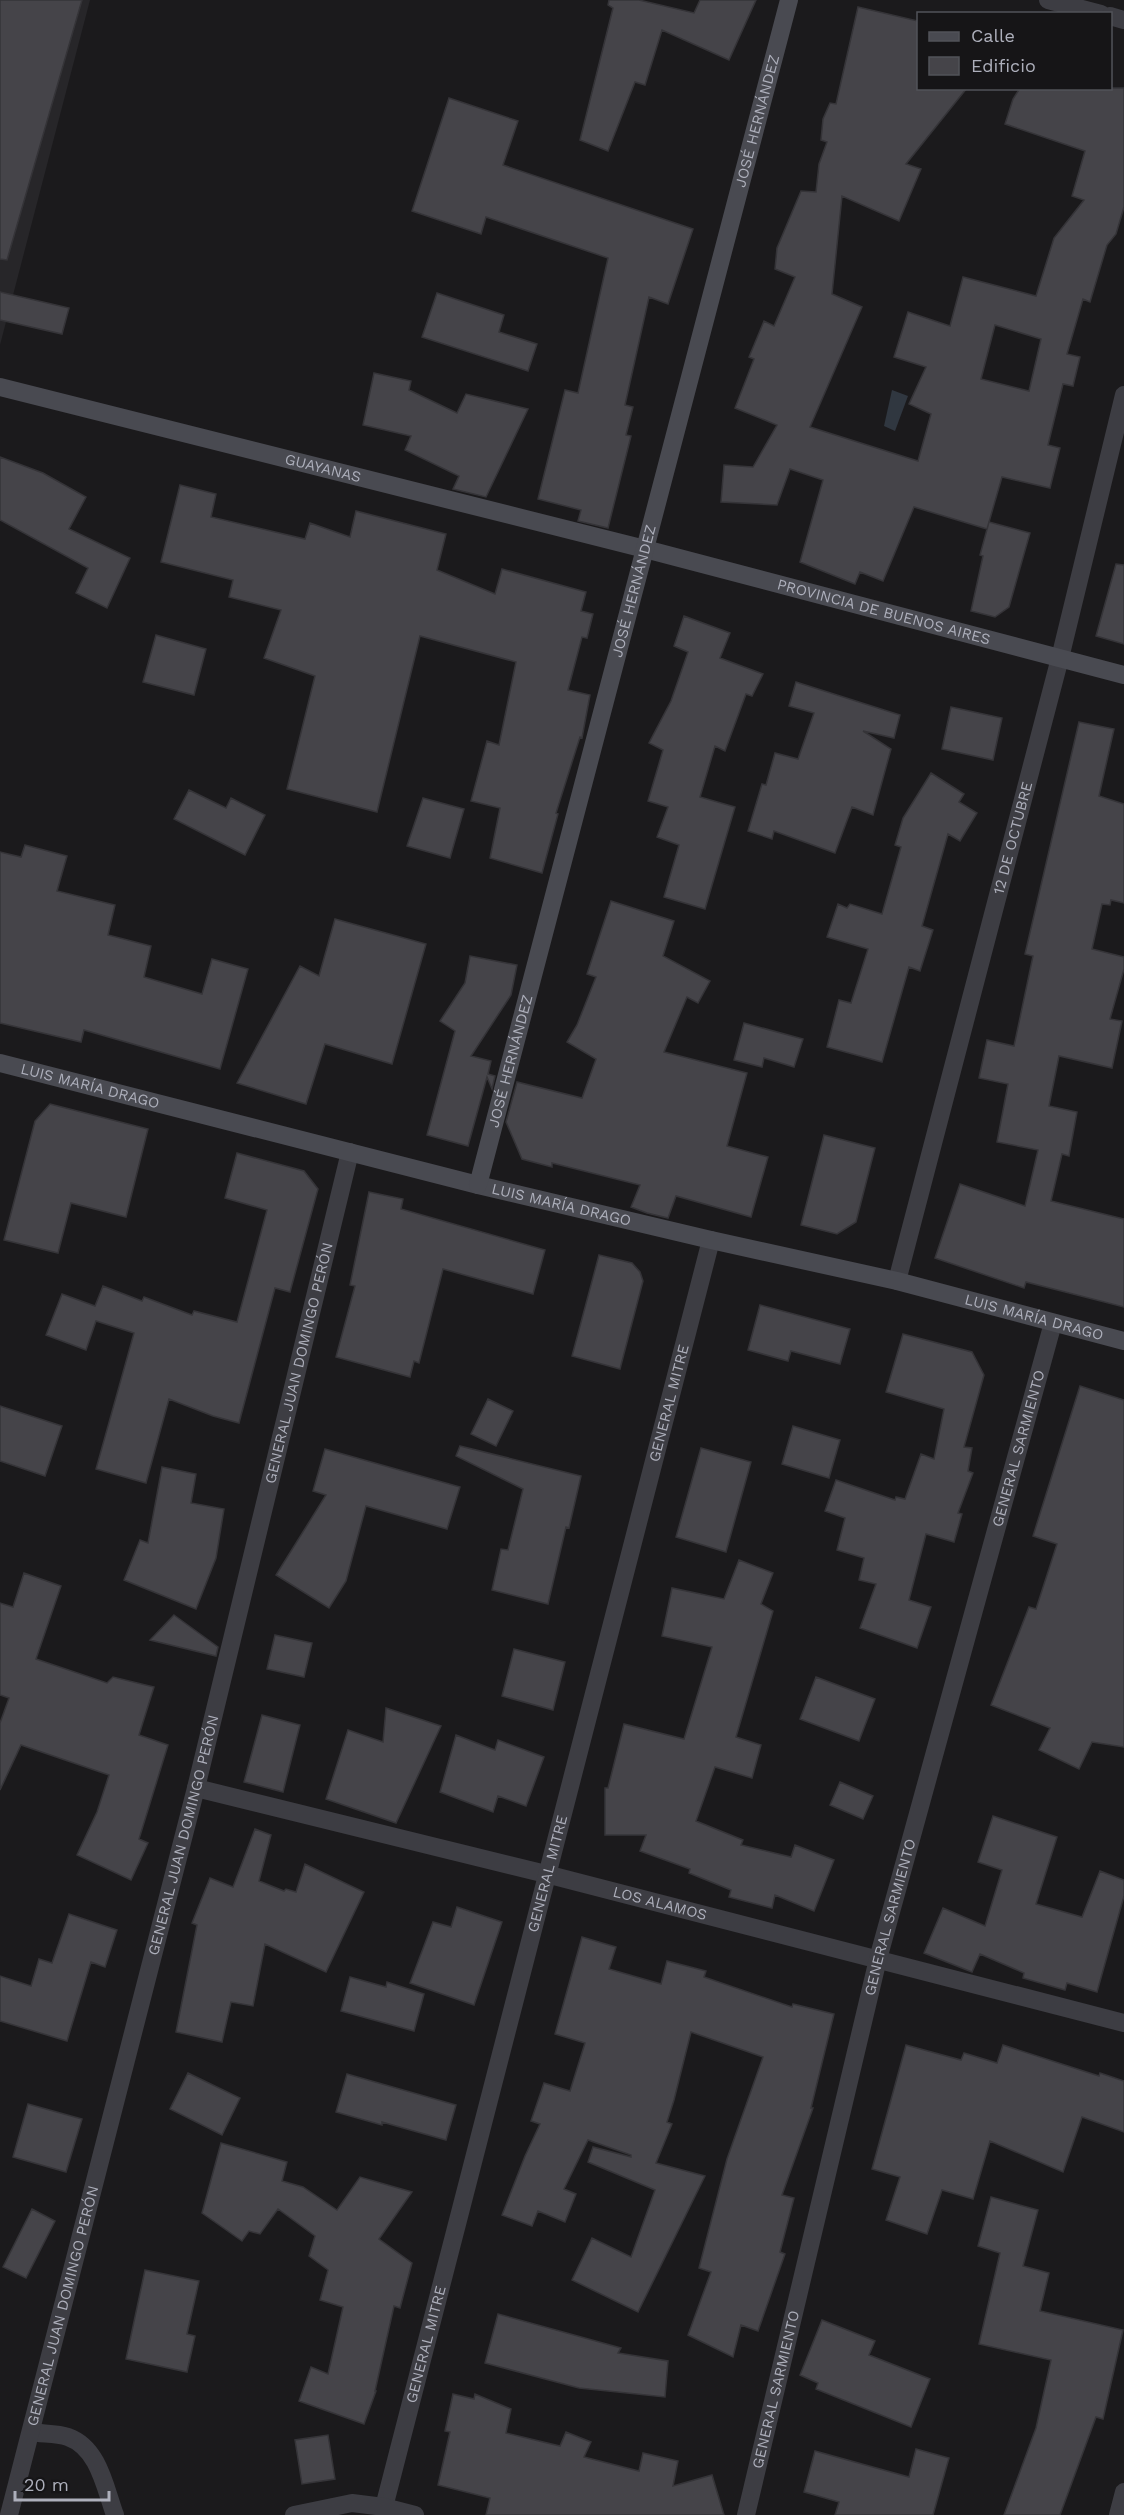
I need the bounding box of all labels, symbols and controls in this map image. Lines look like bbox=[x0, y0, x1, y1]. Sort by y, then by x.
legend bbox=[917, 12, 1112, 90]
text: Calle bbox=[971, 25, 1015, 46]
street label: JOSÉ HERNÁNDEZ bbox=[731, 53, 783, 189]
text: Edificio bbox=[971, 55, 1036, 76]
street label: GUAYANAS bbox=[283, 450, 363, 486]
street label: JOSÉ HERNÁNDEZ bbox=[608, 523, 660, 659]
street label: PROVINCIA DE BUENOS AIRES bbox=[775, 575, 992, 649]
street label: 12 DE OCTUBRE bbox=[990, 780, 1036, 896]
street label: JOSÉ HERNÁNDEZ bbox=[484, 993, 537, 1129]
street label: LUIS MARÍA DRAGO bbox=[19, 1060, 161, 1112]
street label: LUIS MARÍA DRAGO bbox=[490, 1180, 633, 1230]
street label: GENERAL JUAN DOMINGO PERÓN bbox=[261, 1241, 337, 1485]
street label: LUIS MARÍA DRAGO bbox=[963, 1290, 1105, 1344]
street label: GENERAL MITRE bbox=[645, 1343, 693, 1464]
street label: GENERAL SARMIENTO bbox=[988, 1368, 1049, 1529]
street label: GENERAL JUAN DOMINGO PERÓN bbox=[144, 1713, 222, 1957]
street label: GENERAL MITRE bbox=[524, 1813, 571, 1934]
street label: GENERAL SARMIENTO bbox=[861, 1837, 920, 1997]
street label: LOS ALAMOS bbox=[611, 1883, 709, 1924]
street label: GENERAL JUAN DOMINGO PERÓN bbox=[23, 2184, 102, 2428]
street label: GENERAL MITRE bbox=[402, 2284, 450, 2405]
street label: GENERAL SARMIENTO bbox=[748, 2309, 803, 2470]
scale bar bbox=[15, 2464, 110, 2502]
text: 20 m bbox=[24, 2474, 69, 2495]

